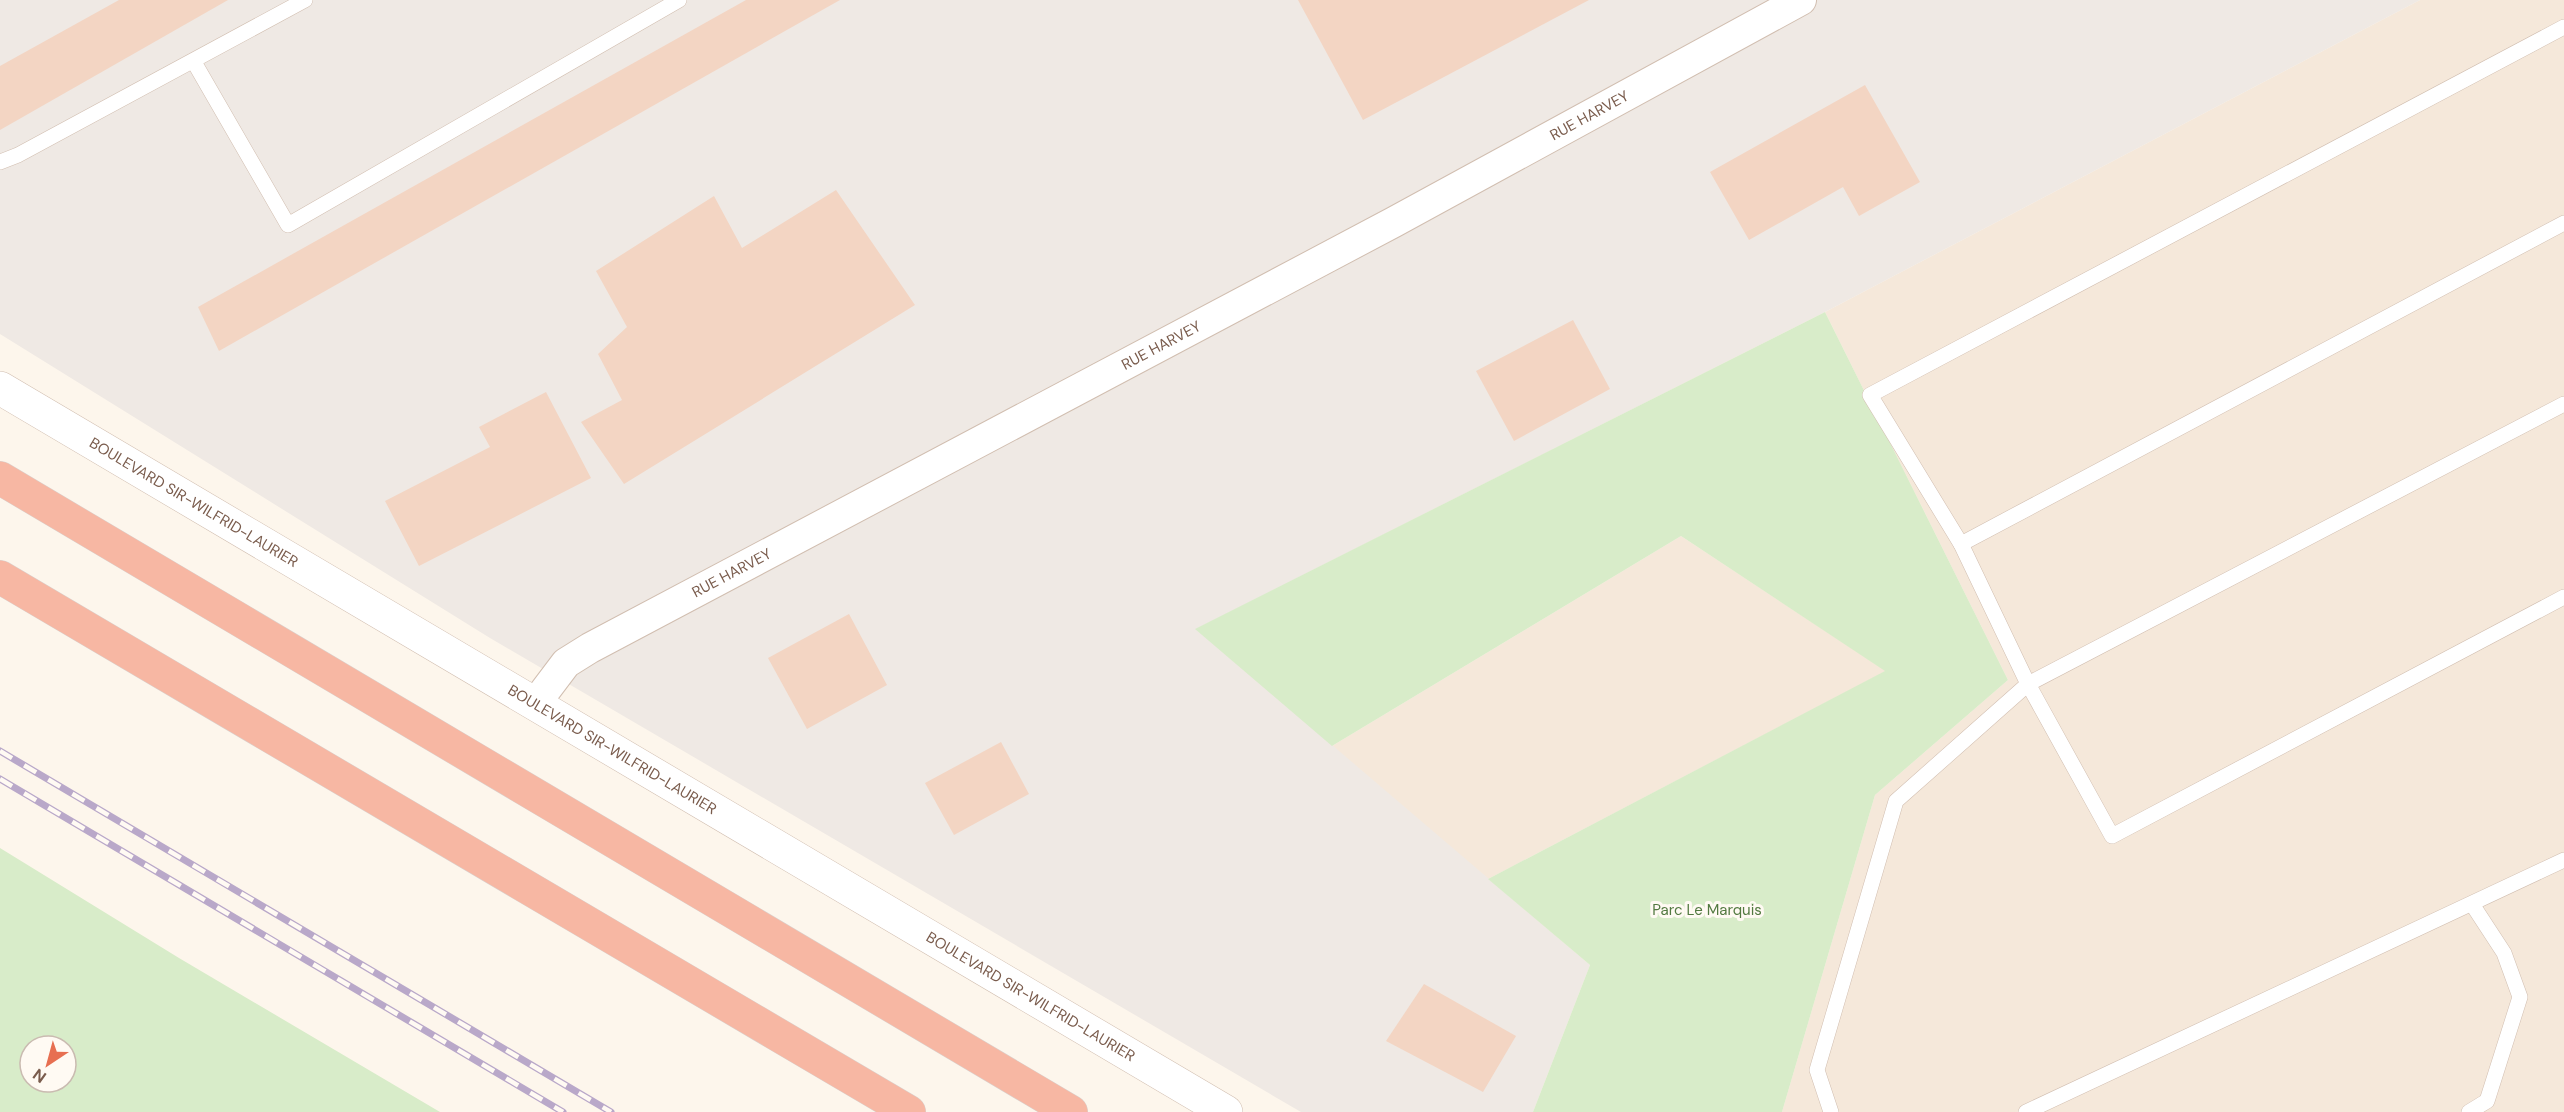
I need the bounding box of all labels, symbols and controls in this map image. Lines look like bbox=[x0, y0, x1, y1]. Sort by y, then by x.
street label: RUE HARVEY bbox=[1546, 86, 1633, 145]
street label: RUE HARVEY bbox=[1118, 316, 1205, 375]
street label: BOULEVARD SIR-WILFRID-LAURIER bbox=[86, 433, 302, 572]
street label: RUE HARVEY bbox=[688, 544, 775, 602]
street label: BOULEVARD SIR-WILFRID-LAURIER bbox=[504, 680, 720, 819]
park label: Parc Le Marquis bbox=[1652, 900, 1762, 920]
street label: BOULEVARD SIR-WILFRID-LAURIER bbox=[923, 927, 1139, 1066]
north arrow bbox=[18, 1034, 78, 1094]
text: N bbox=[29, 1064, 50, 1088]

